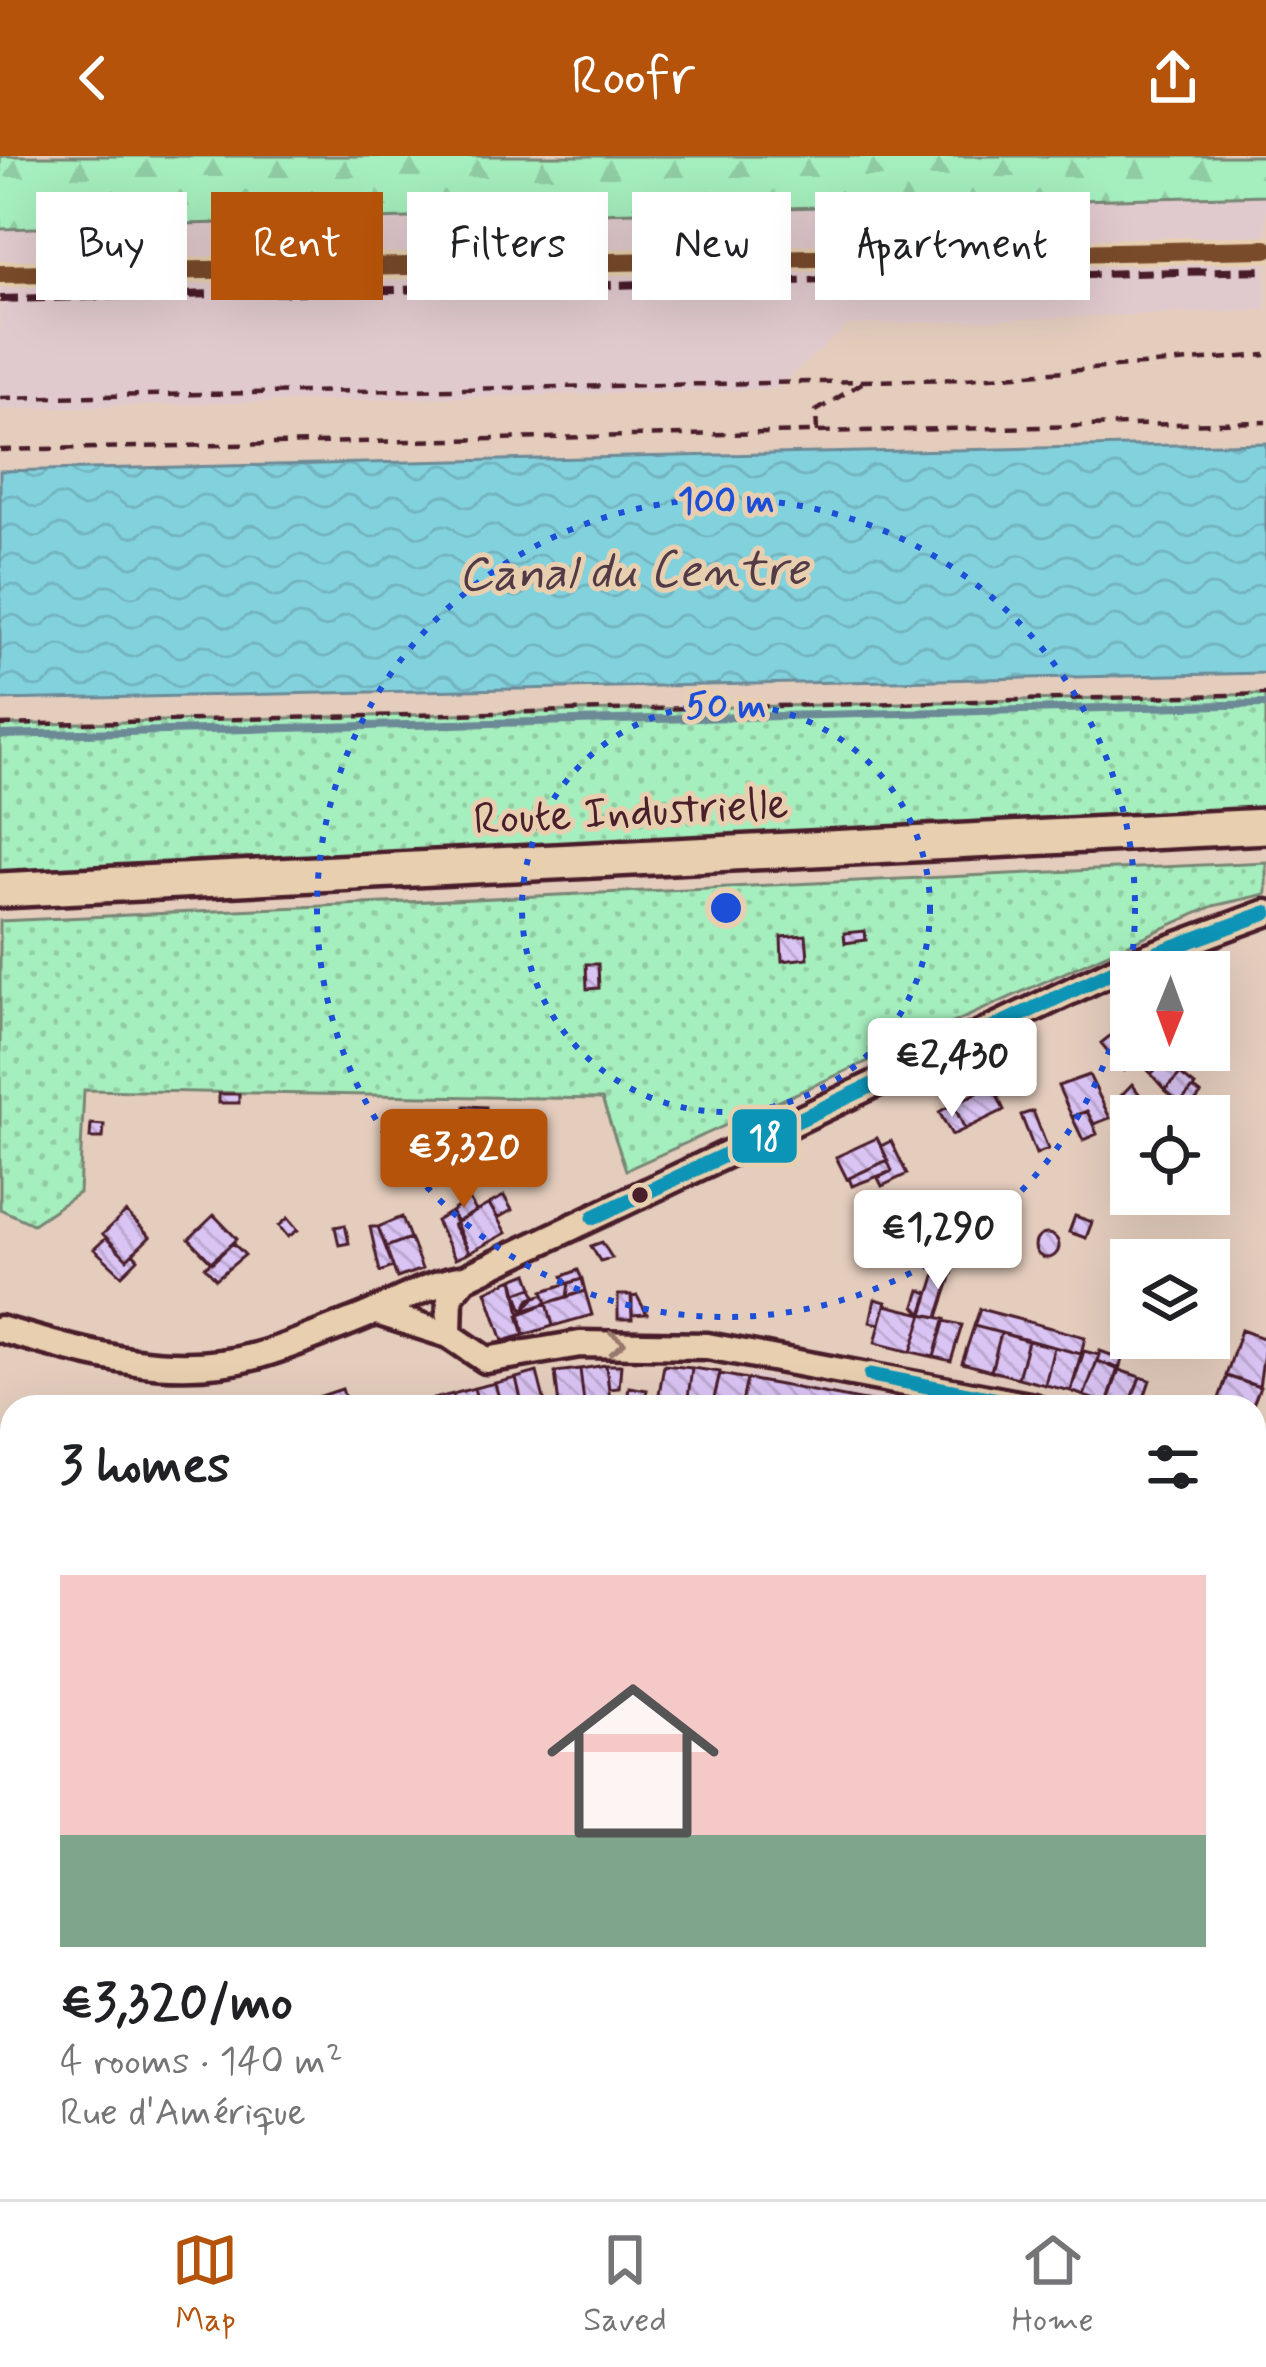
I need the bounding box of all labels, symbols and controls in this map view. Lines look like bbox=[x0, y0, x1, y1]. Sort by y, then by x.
text: Roofr bbox=[571, 43, 695, 114]
icon: back bbox=[60, 45, 126, 111]
icon: share bbox=[1140, 45, 1206, 111]
chip: Buy bbox=[36, 192, 187, 300]
chip: Rent bbox=[211, 192, 383, 300]
chip: Filters bbox=[407, 192, 608, 300]
chip: New bbox=[632, 192, 791, 300]
chip: Apartment bbox=[815, 192, 1090, 300]
text: 100 m bbox=[678, 479, 774, 526]
water label: Canal du Centre bbox=[458, 538, 811, 608]
text: 50 m bbox=[686, 684, 766, 731]
street label: Route Industrielle bbox=[472, 775, 790, 851]
centre of rings bbox=[705, 887, 747, 929]
north arrow bbox=[1110, 951, 1230, 1071]
map controls bbox=[1110, 951, 1230, 1359]
pin: €2,430 bbox=[854, 1018, 1050, 1120]
text: €2,430 bbox=[895, 1031, 1009, 1082]
button: locate bbox=[1110, 1095, 1230, 1215]
line badge: 18 bbox=[730, 1107, 799, 1165]
pin: €3,320 bbox=[366, 1109, 562, 1211]
text: 18 bbox=[749, 1117, 781, 1161]
text: €3,320 bbox=[407, 1122, 521, 1173]
unlabelled marker bbox=[629, 1184, 651, 1206]
pin: €1,290 bbox=[840, 1190, 1036, 1292]
text: €1,290 bbox=[881, 1203, 995, 1254]
button: layers bbox=[1110, 1239, 1230, 1359]
one-way arrow bbox=[608, 1331, 627, 1357]
text: 3 homes bbox=[60, 1434, 230, 1500]
icon: filters bbox=[1140, 1434, 1206, 1500]
icon: home bbox=[525, 1653, 741, 1869]
text: €3,320/mo bbox=[60, 1971, 293, 2037]
text: 4 rooms · 140 m² bbox=[60, 2037, 343, 2088]
text: Rue d'Amérique bbox=[60, 2088, 306, 2139]
tab: Map bbox=[172, 2227, 238, 2343]
tab: Saved bbox=[583, 2227, 667, 2343]
tab: Home bbox=[1012, 2227, 1094, 2343]

